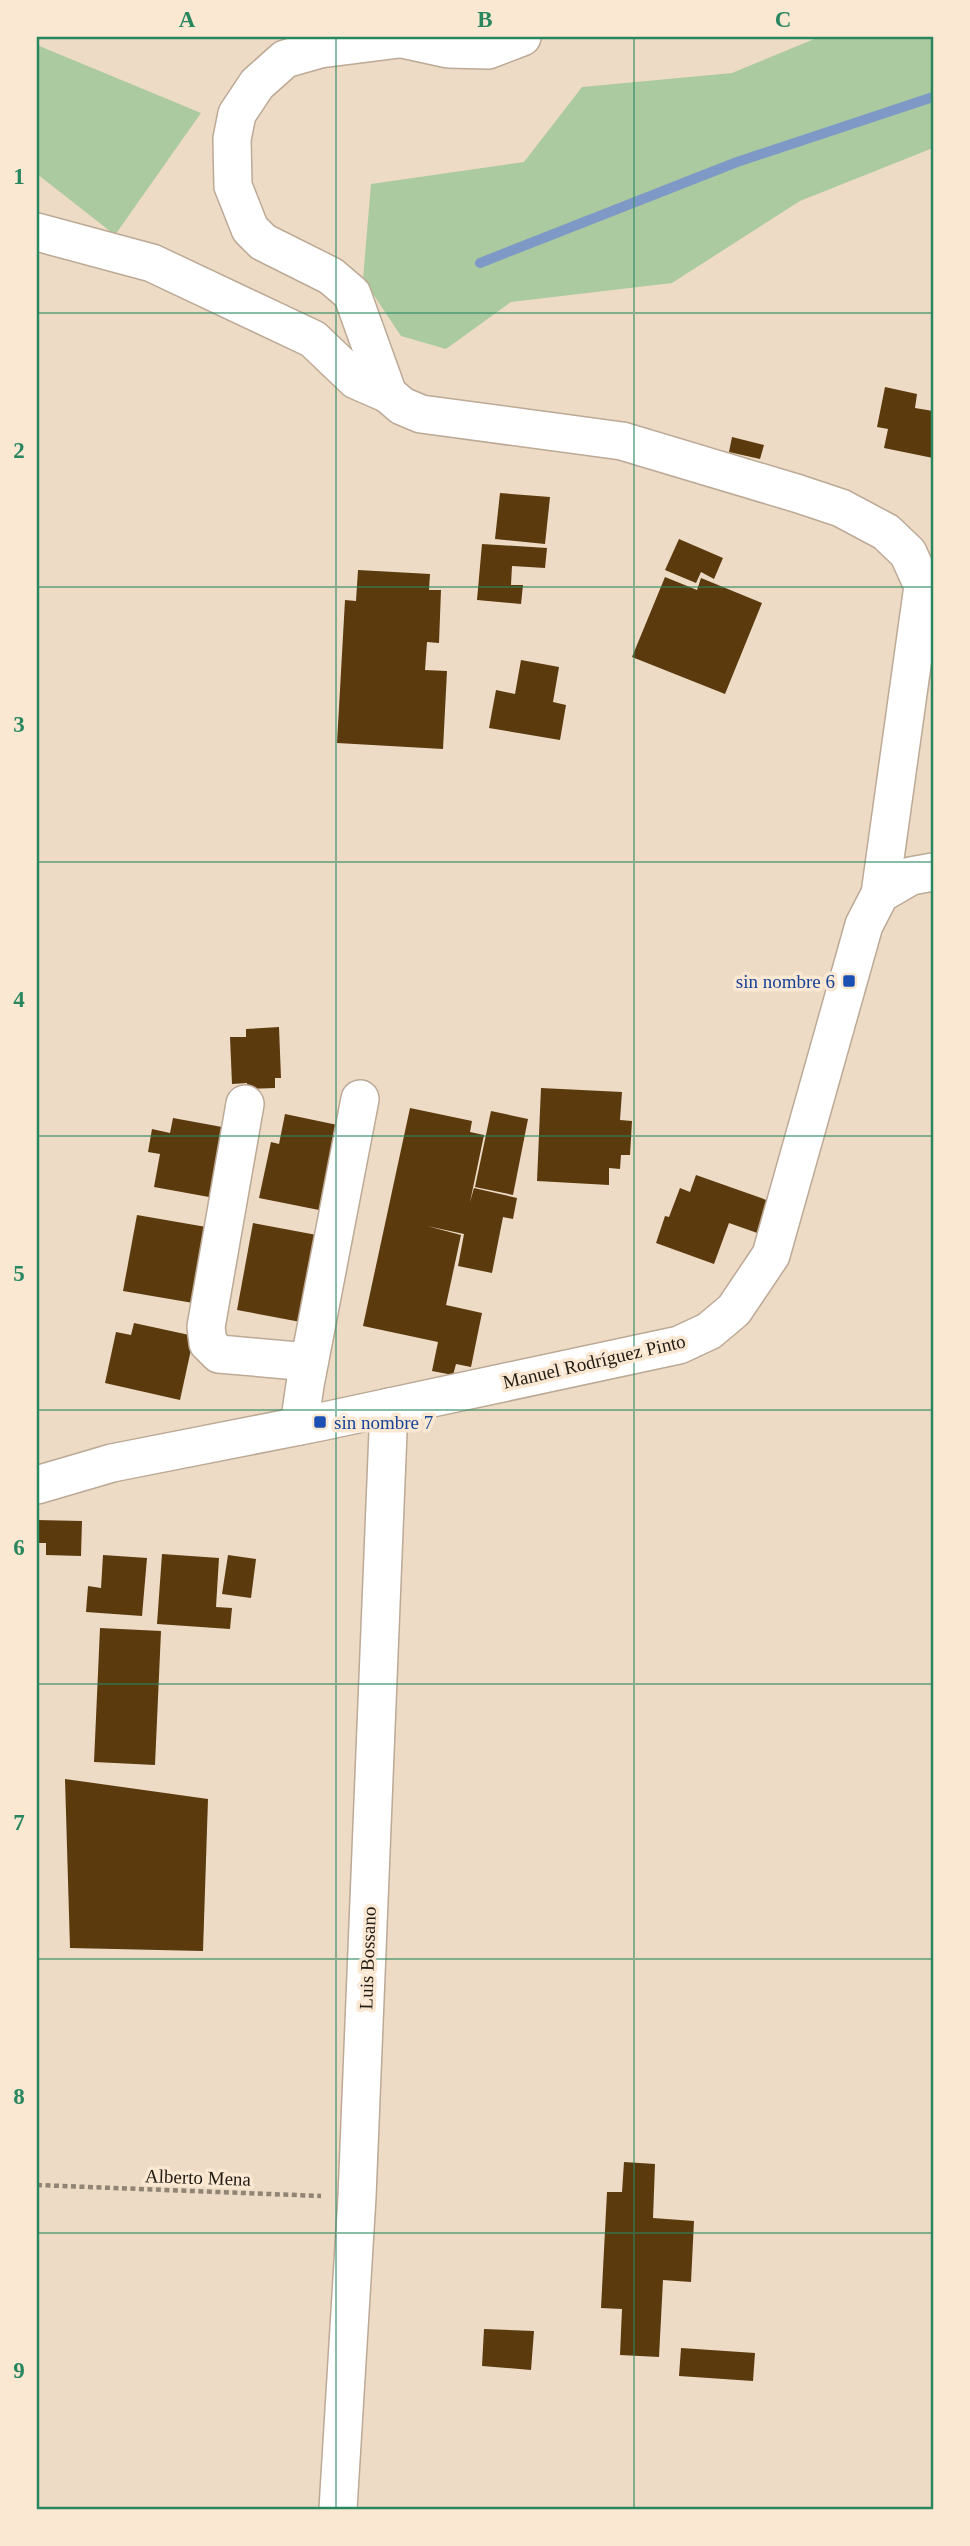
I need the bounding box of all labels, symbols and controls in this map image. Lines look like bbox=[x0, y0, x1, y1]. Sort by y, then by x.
text: A bbox=[179, 7, 196, 32]
text: B bbox=[477, 7, 493, 32]
text: C bbox=[775, 7, 791, 32]
text: 1 bbox=[13, 164, 25, 189]
text: 2 bbox=[13, 438, 25, 463]
text: 3 bbox=[13, 712, 25, 737]
place label: sin nombre 6 bbox=[736, 971, 835, 992]
marker: sin nombre 6 bbox=[841, 973, 857, 989]
text: 4 bbox=[13, 987, 25, 1012]
text: 5 bbox=[13, 1261, 25, 1286]
street label: Manuel Rodríguez Pinto bbox=[501, 1330, 687, 1393]
place label: sin nombre 7 bbox=[334, 1412, 433, 1433]
marker: sin nombre 7 bbox=[312, 1414, 328, 1430]
text: 6 bbox=[13, 1535, 25, 1560]
text: 7 bbox=[13, 1810, 25, 1835]
street label: Luis Bossano bbox=[355, 1906, 380, 2010]
text: 8 bbox=[13, 2084, 25, 2109]
street label: Alberto Mena bbox=[145, 2165, 252, 2190]
text: 9 bbox=[13, 2358, 25, 2383]

